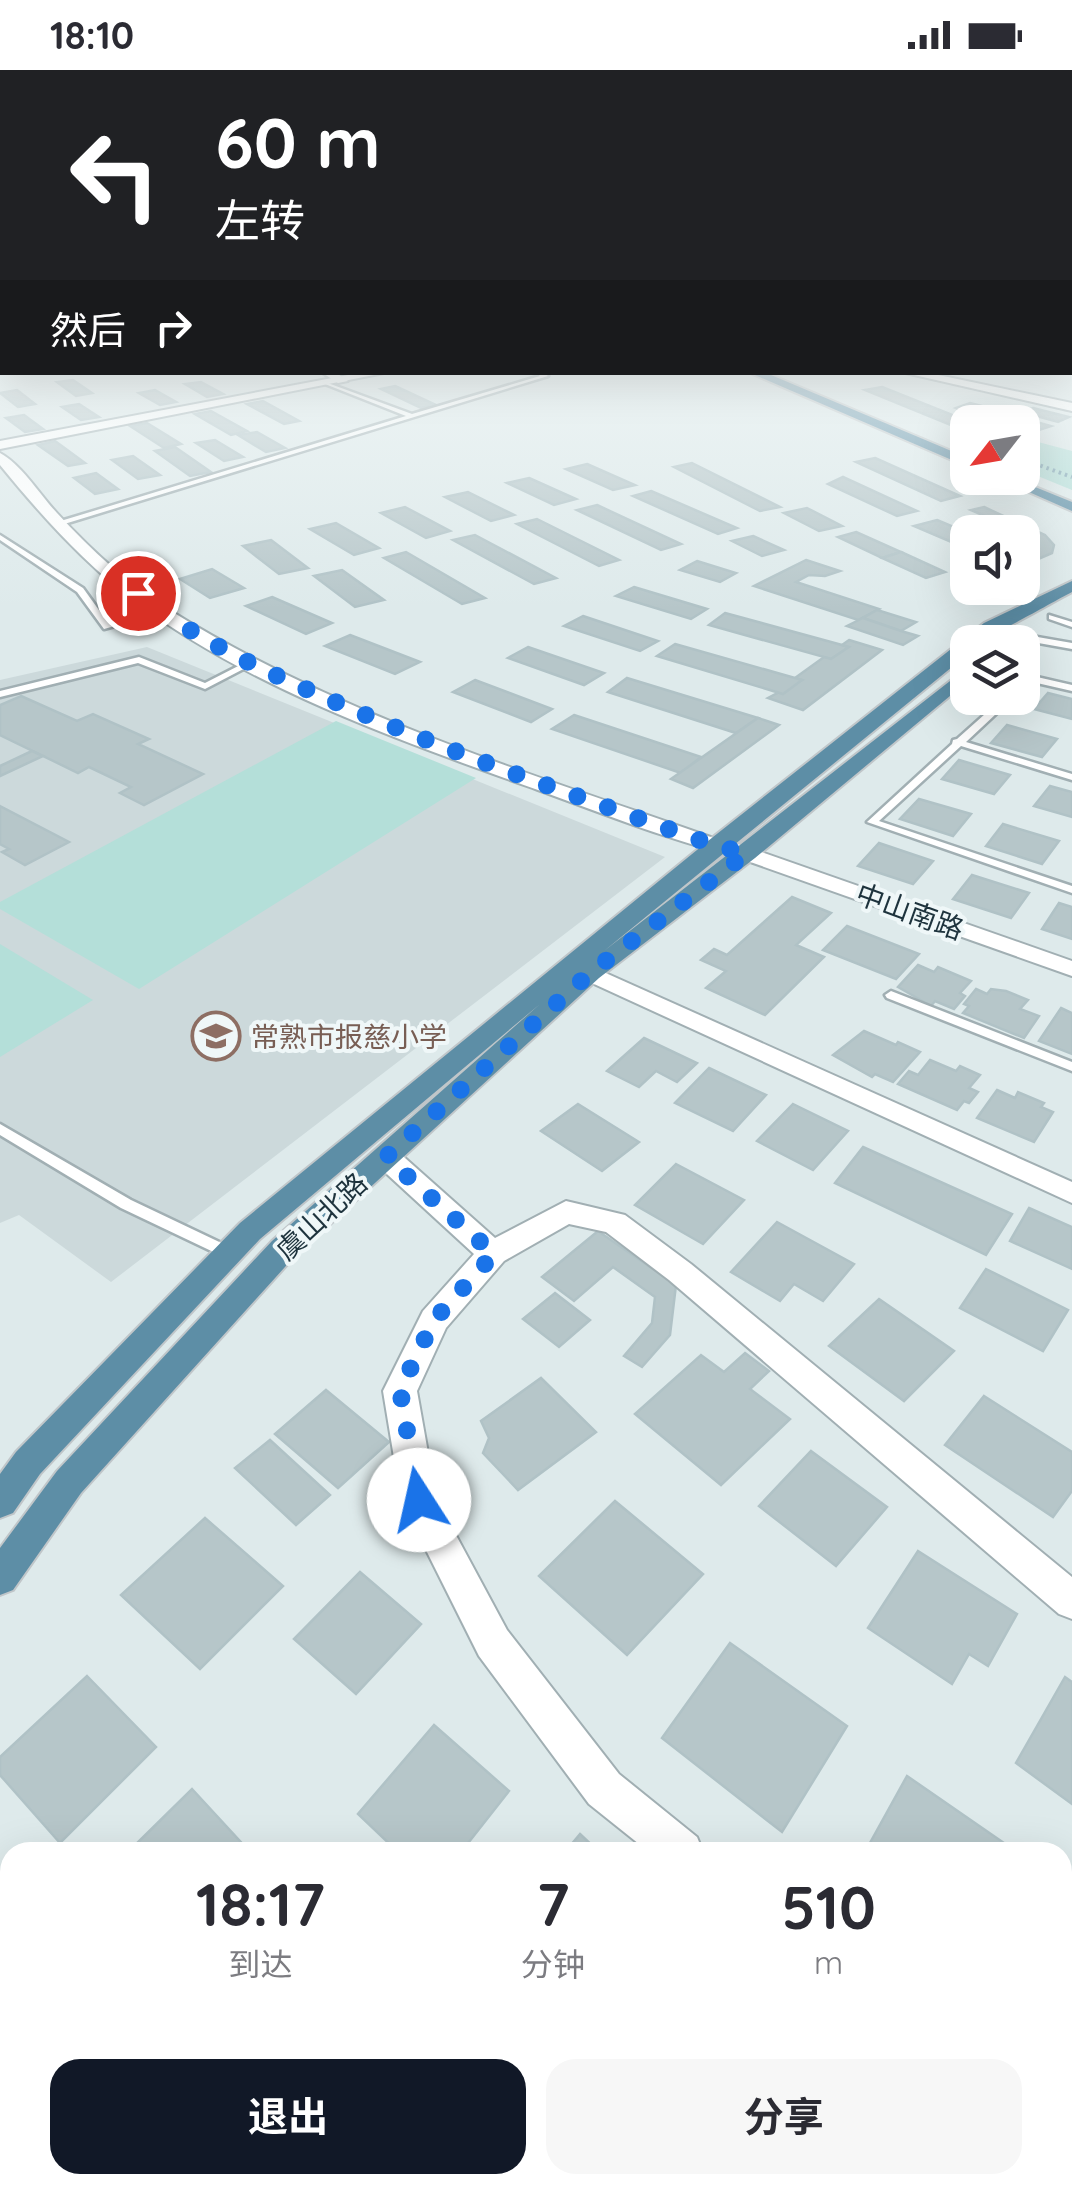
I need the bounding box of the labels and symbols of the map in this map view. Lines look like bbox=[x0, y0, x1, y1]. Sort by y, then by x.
north arrow bbox=[950, 405, 1040, 495]
pin bbox=[96, 551, 181, 636]
street label: 中山南路 bbox=[851, 875, 969, 947]
school or university icon: 常熟市报慈小学 bbox=[190, 1010, 242, 1062]
place label: 常熟市报慈小学 bbox=[251, 1019, 447, 1054]
street label: 虞山北路 bbox=[268, 1165, 374, 1267]
position arrow bbox=[367, 1448, 471, 1552]

